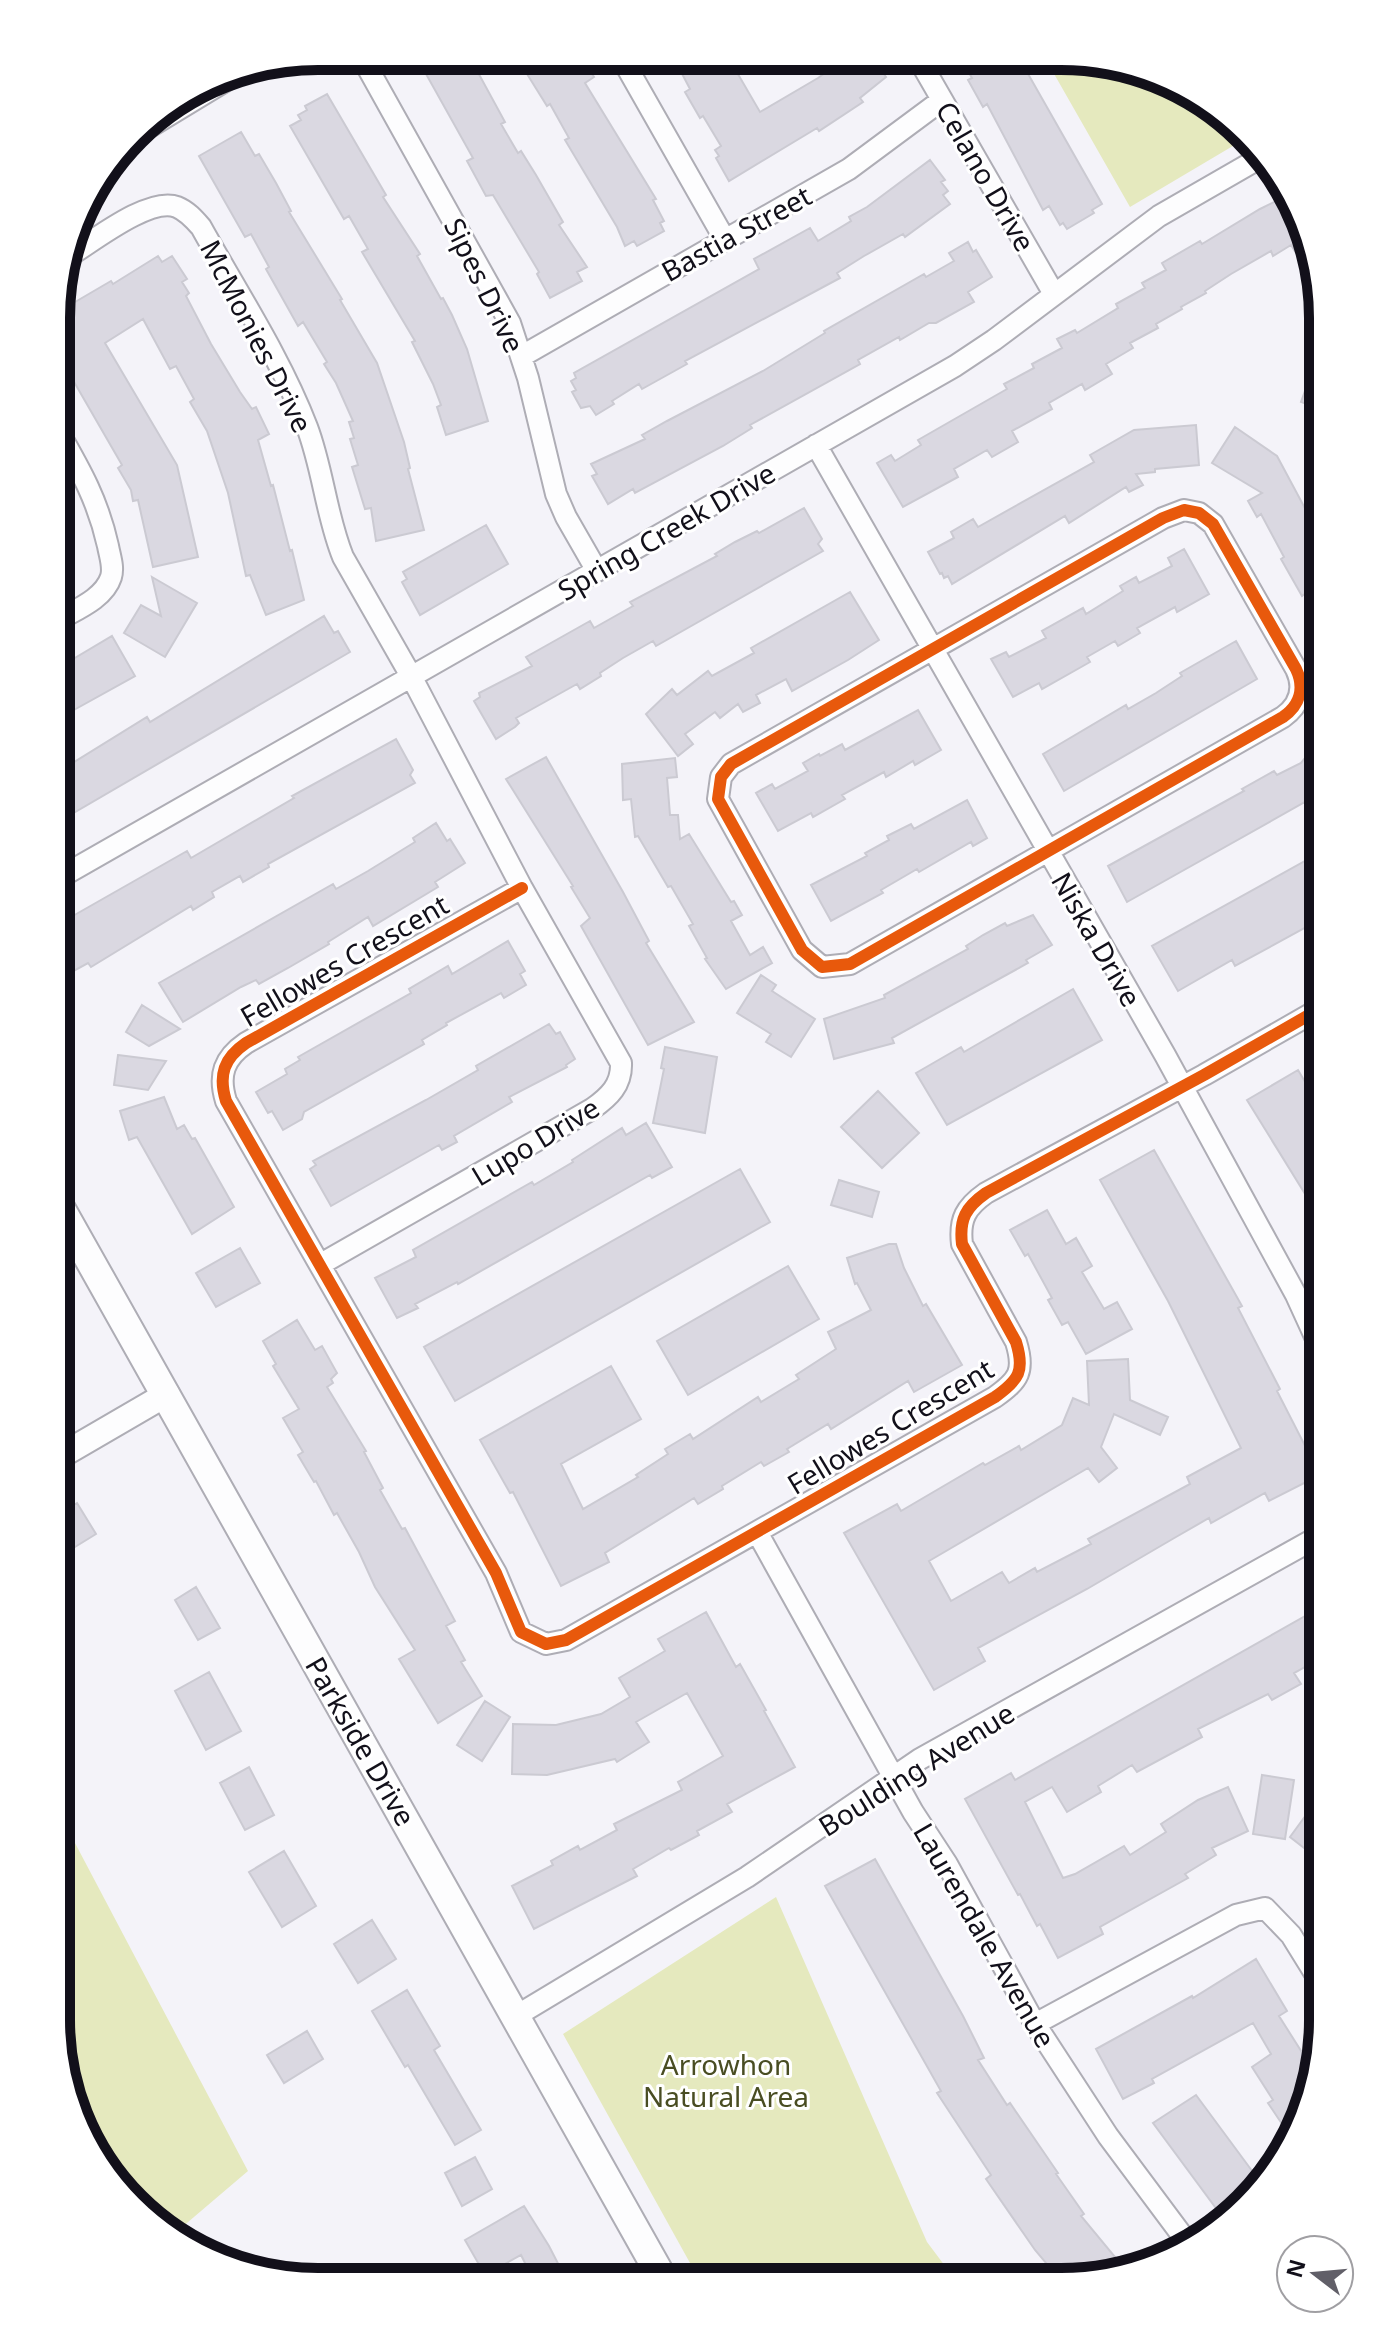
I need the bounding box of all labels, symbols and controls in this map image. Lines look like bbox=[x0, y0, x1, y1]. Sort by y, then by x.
street label: Celano Drive bbox=[928, 94, 1044, 258]
street label: Bastia Street bbox=[654, 176, 818, 290]
street label: Sipes Drive bbox=[436, 211, 534, 359]
street label: McMonies Drive bbox=[192, 233, 322, 439]
street label: Spring Creek Drive bbox=[550, 453, 782, 609]
street label: Niska Drive bbox=[1043, 865, 1151, 1013]
street label: Fellowes Crescent bbox=[233, 885, 455, 1035]
street label: Lupo Drive bbox=[464, 1088, 606, 1194]
street label: Fellowes Crescent bbox=[780, 1349, 1000, 1503]
street label: Parkside Drive bbox=[297, 1650, 425, 1832]
street label: Boulding Avenue bbox=[811, 1693, 1021, 1845]
street label: Laurendale Avenue bbox=[905, 1816, 1065, 2054]
park label: Arrowhon Natural Area bbox=[643, 2045, 809, 2115]
north arrow bbox=[1275, 2234, 1355, 2314]
text: N bbox=[1278, 2255, 1312, 2281]

